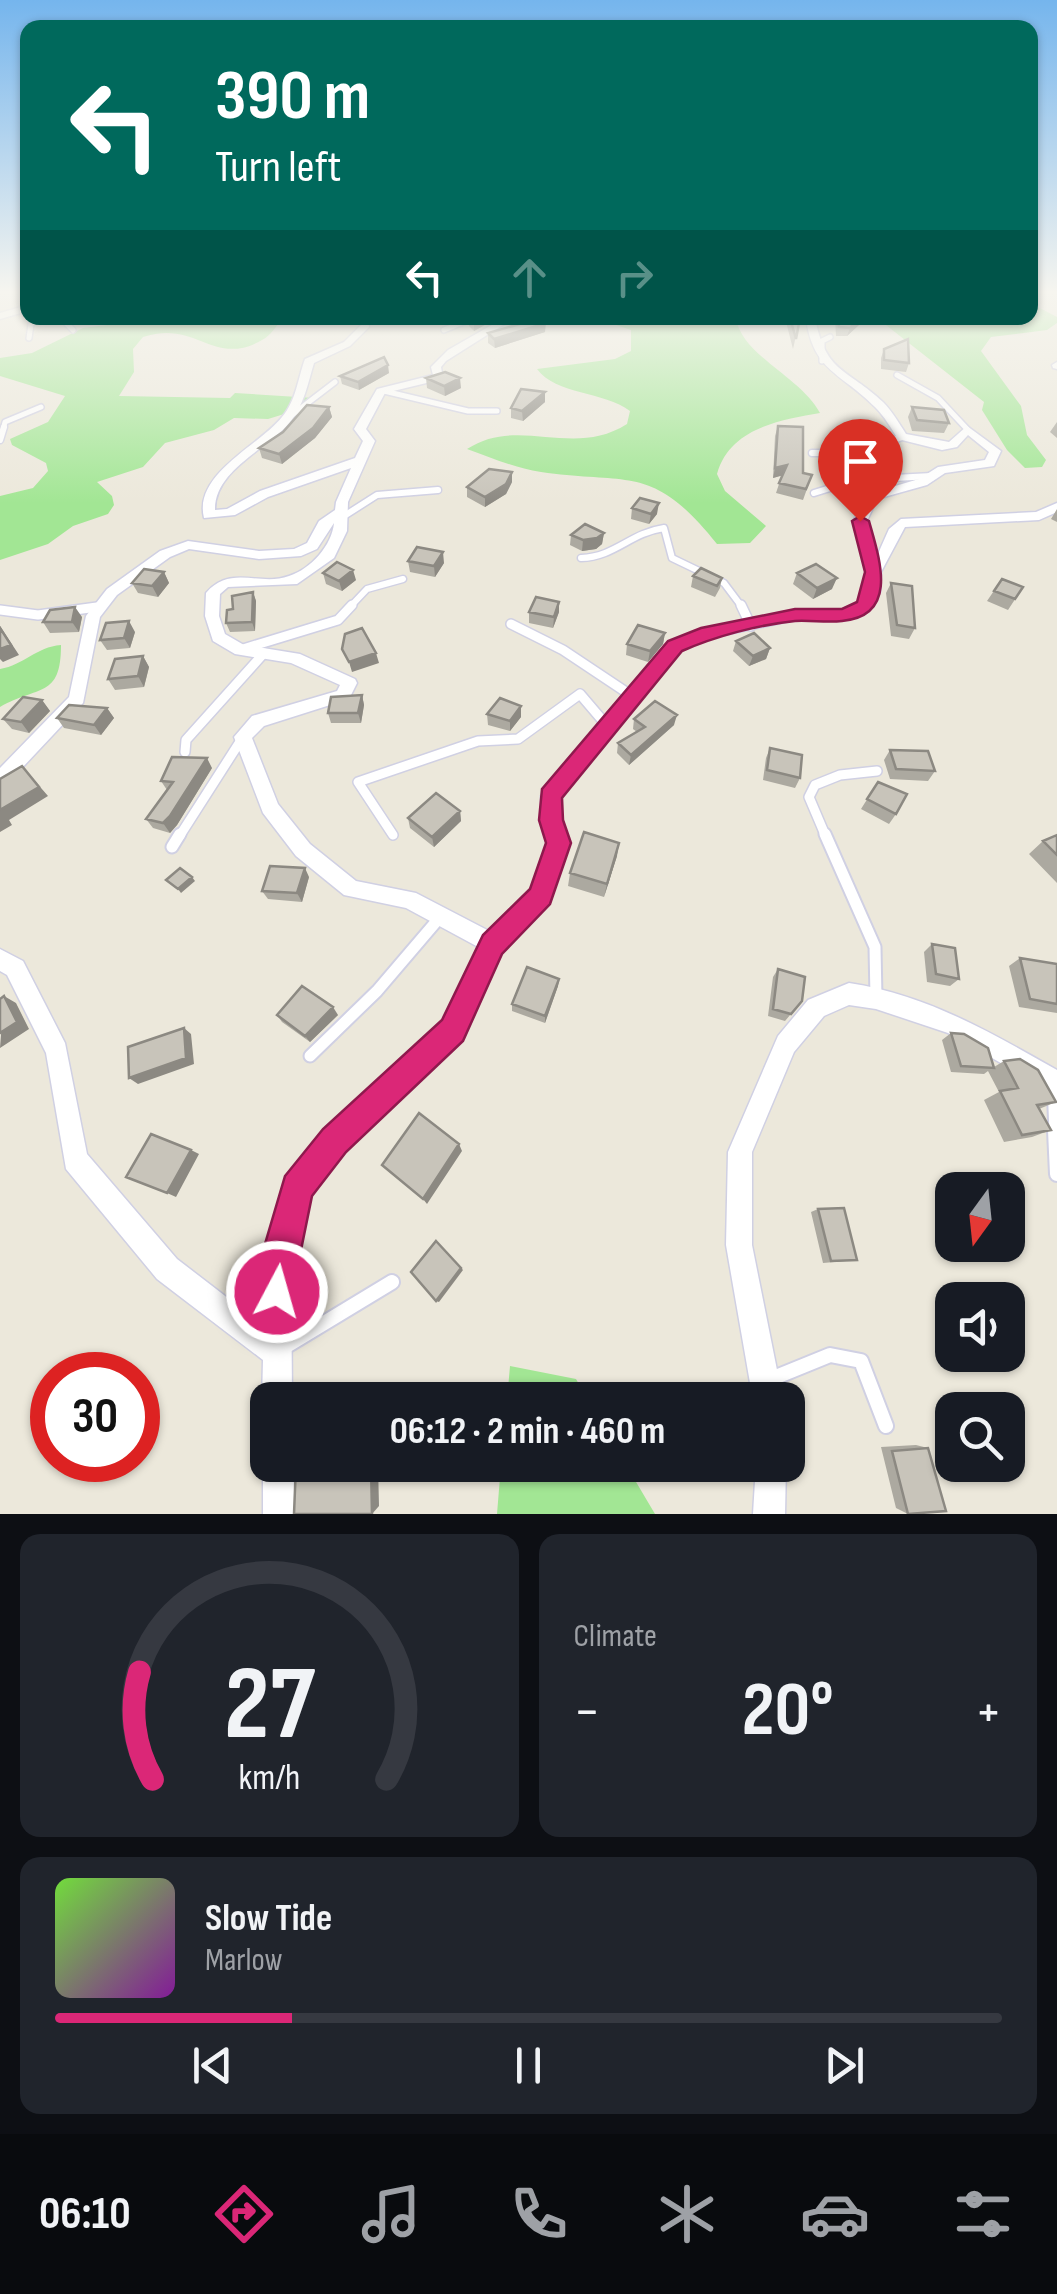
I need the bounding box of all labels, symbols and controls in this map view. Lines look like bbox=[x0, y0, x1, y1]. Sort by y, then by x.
text: 390 m bbox=[215, 55, 370, 139]
icon: left bbox=[50, 60, 180, 190]
text: Turn left bbox=[215, 140, 341, 195]
icon: left bbox=[397, 250, 452, 305]
icon: ahead bbox=[502, 250, 557, 305]
icon: right bbox=[607, 250, 662, 305]
pin bbox=[818, 419, 903, 522]
icon: arrive bbox=[833, 434, 888, 489]
north arrow bbox=[935, 1172, 1025, 1262]
map controls bbox=[935, 1172, 1025, 1482]
position arrow bbox=[225, 1240, 329, 1344]
button: sound bbox=[935, 1282, 1025, 1372]
speed limit sign: 30 bbox=[30, 1352, 160, 1482]
button: search bbox=[935, 1392, 1025, 1482]
text: 06:12 · 2 min · 460 m bbox=[390, 1409, 665, 1454]
text: Climate bbox=[574, 1617, 657, 1656]
text: 27 bbox=[224, 1643, 315, 1768]
text: 20° bbox=[742, 1666, 834, 1757]
text: − bbox=[574, 1679, 600, 1746]
text: + bbox=[975, 1679, 1002, 1746]
text: km/h bbox=[238, 1757, 300, 1800]
text: Slow Tide bbox=[205, 1896, 332, 1941]
text: Marlow bbox=[205, 1941, 283, 1980]
icon: previous bbox=[185, 2038, 240, 2093]
icon: pause bbox=[501, 2038, 556, 2093]
icon: next bbox=[817, 2038, 872, 2093]
icon: directions bbox=[209, 2179, 279, 2249]
icon: music bbox=[356, 2179, 426, 2249]
icon: phone bbox=[504, 2179, 574, 2249]
icon: climate bbox=[652, 2179, 722, 2249]
icon: car bbox=[800, 2179, 870, 2249]
icon: filters bbox=[948, 2179, 1018, 2249]
text: 06:10 bbox=[39, 2187, 131, 2242]

